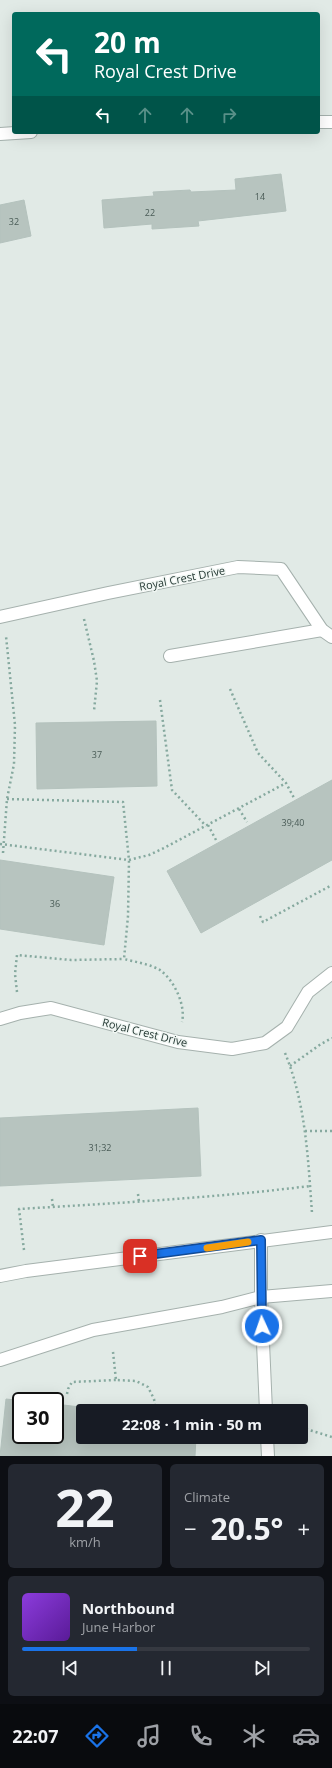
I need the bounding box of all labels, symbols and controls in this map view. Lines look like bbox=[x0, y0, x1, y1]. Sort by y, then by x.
text: 20 m bbox=[94, 23, 161, 61]
icon: left bbox=[28, 28, 80, 80]
text: Royal Crest Drive bbox=[94, 59, 237, 83]
icon: left bbox=[92, 104, 114, 126]
icon: ahead bbox=[134, 104, 156, 126]
icon: ahead bbox=[176, 104, 198, 126]
icon: right bbox=[218, 104, 240, 126]
house number: 14 bbox=[255, 190, 265, 203]
house number: 22 bbox=[145, 206, 155, 219]
house number: 32 bbox=[9, 215, 19, 228]
street label: Royal Crest Drive bbox=[138, 562, 226, 594]
house number: 37 bbox=[92, 748, 102, 761]
house number: 39;40 bbox=[282, 816, 304, 829]
house number: 36 bbox=[50, 897, 60, 910]
street label: Royal Crest Drive bbox=[101, 1014, 189, 1050]
house number: 31;32 bbox=[89, 1141, 111, 1154]
pin bbox=[123, 1239, 157, 1273]
icon: arrive bbox=[129, 1245, 151, 1267]
position arrow bbox=[241, 1305, 283, 1347]
speed limit sign: 30 bbox=[12, 1392, 64, 1444]
text: 22:08 · 1 min · 50 m bbox=[122, 1414, 262, 1434]
text: 22 bbox=[55, 1471, 115, 1542]
text: Climate bbox=[184, 1488, 230, 1506]
text: 20.5° bbox=[211, 1508, 283, 1549]
text: − bbox=[184, 1513, 197, 1543]
text: + bbox=[297, 1513, 310, 1543]
text: km/h bbox=[69, 1533, 101, 1551]
text: Northbound bbox=[82, 1598, 175, 1618]
text: June Harbor bbox=[82, 1618, 155, 1636]
icon: previous bbox=[59, 1657, 81, 1679]
icon: pause bbox=[155, 1657, 177, 1679]
icon: next bbox=[251, 1657, 273, 1679]
icon: directions bbox=[83, 1722, 111, 1750]
icon: music bbox=[135, 1722, 163, 1750]
icon: phone bbox=[187, 1722, 215, 1750]
icon: climate bbox=[240, 1722, 268, 1750]
icon: car bbox=[292, 1722, 320, 1750]
text: 22:07 bbox=[12, 1724, 58, 1748]

